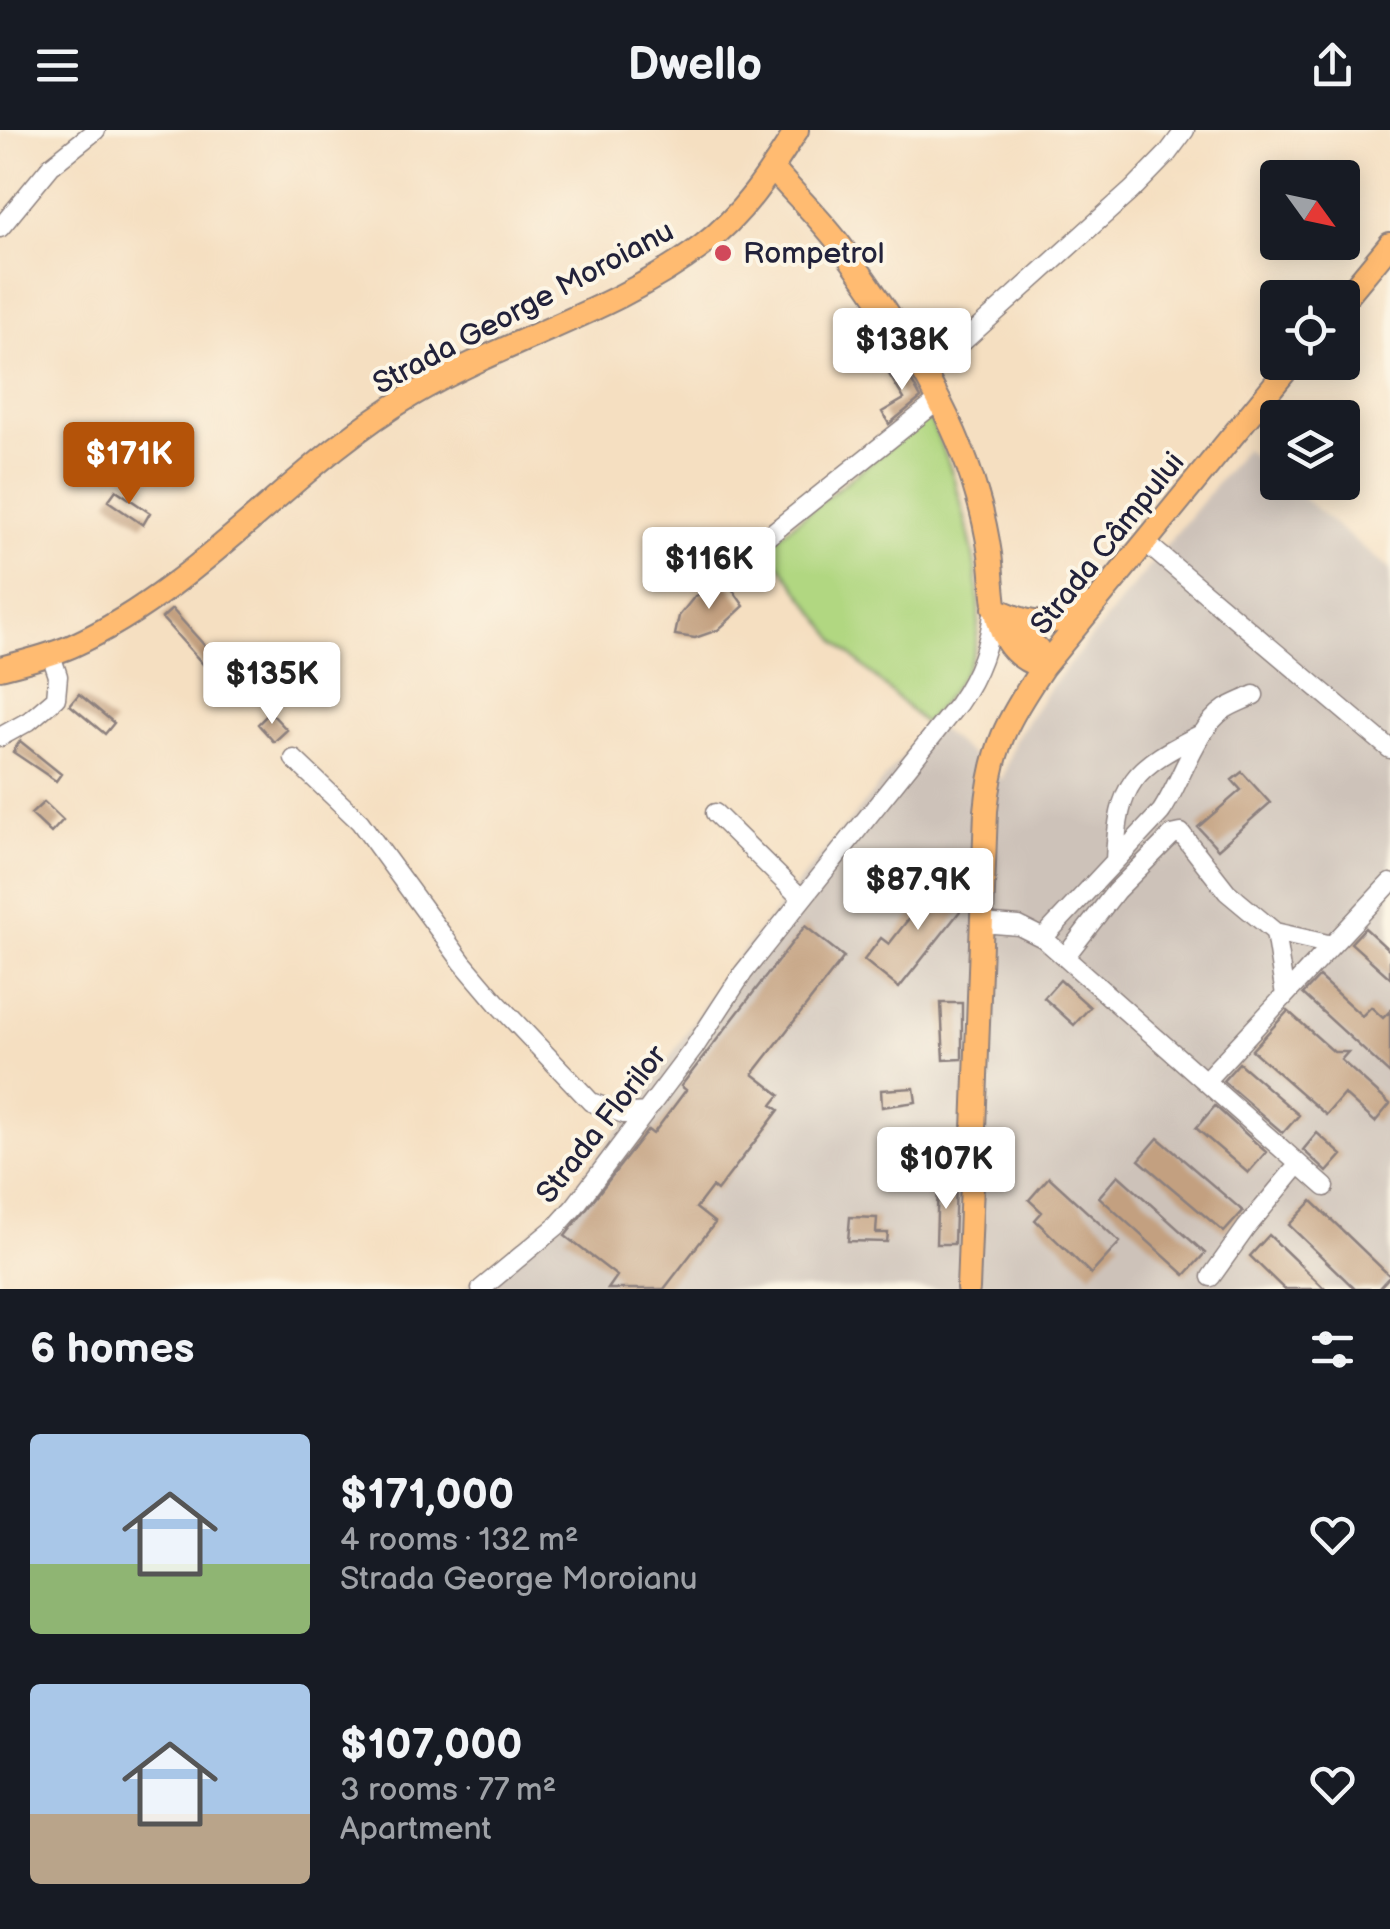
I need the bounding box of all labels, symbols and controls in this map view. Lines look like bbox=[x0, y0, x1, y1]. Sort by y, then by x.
icon: menu bbox=[30, 38, 85, 93]
text: Dwello bbox=[628, 38, 762, 93]
icon: share bbox=[1305, 38, 1360, 93]
north arrow bbox=[1260, 160, 1360, 260]
map controls bbox=[1260, 160, 1360, 500]
street label: Strada George Moroianu bbox=[367, 213, 680, 402]
place label: Rompetrol bbox=[743, 236, 885, 272]
marker: Rompetrol bbox=[712, 242, 734, 264]
button: locate bbox=[1260, 280, 1360, 380]
pin: $138K bbox=[832, 308, 972, 393]
text: $138K bbox=[855, 321, 949, 360]
button: layers bbox=[1260, 400, 1360, 500]
pin: $171K bbox=[59, 422, 199, 507]
text: $171K bbox=[85, 435, 173, 474]
street label: Strada Câmpului bbox=[1023, 445, 1192, 642]
pin: $116K bbox=[639, 527, 779, 612]
text: $116K bbox=[664, 540, 754, 579]
pin: $135K bbox=[202, 642, 342, 727]
text: $135K bbox=[225, 655, 319, 694]
pin: $87.9K bbox=[837, 848, 999, 933]
text: $87.9K bbox=[865, 861, 971, 900]
street label: Strada Florilor bbox=[529, 1038, 675, 1211]
pin: $107K bbox=[876, 1127, 1016, 1212]
text: $107K bbox=[899, 1140, 993, 1179]
icon: filters bbox=[1305, 1322, 1360, 1377]
text: 6 homes bbox=[30, 1324, 194, 1375]
text: $171,000 bbox=[340, 1470, 514, 1521]
icon: home bbox=[110, 1474, 230, 1594]
icon: heart bbox=[1305, 1507, 1360, 1562]
text: 4 rooms · 132 m² bbox=[340, 1521, 578, 1560]
text: Strada George Moroianu bbox=[340, 1560, 698, 1599]
text: $107,000 bbox=[340, 1720, 523, 1771]
icon: home bbox=[110, 1724, 230, 1844]
icon: heart bbox=[1305, 1757, 1360, 1812]
text: 3 rooms · 77 m² bbox=[340, 1771, 556, 1810]
text: Apartment bbox=[340, 1810, 491, 1849]

